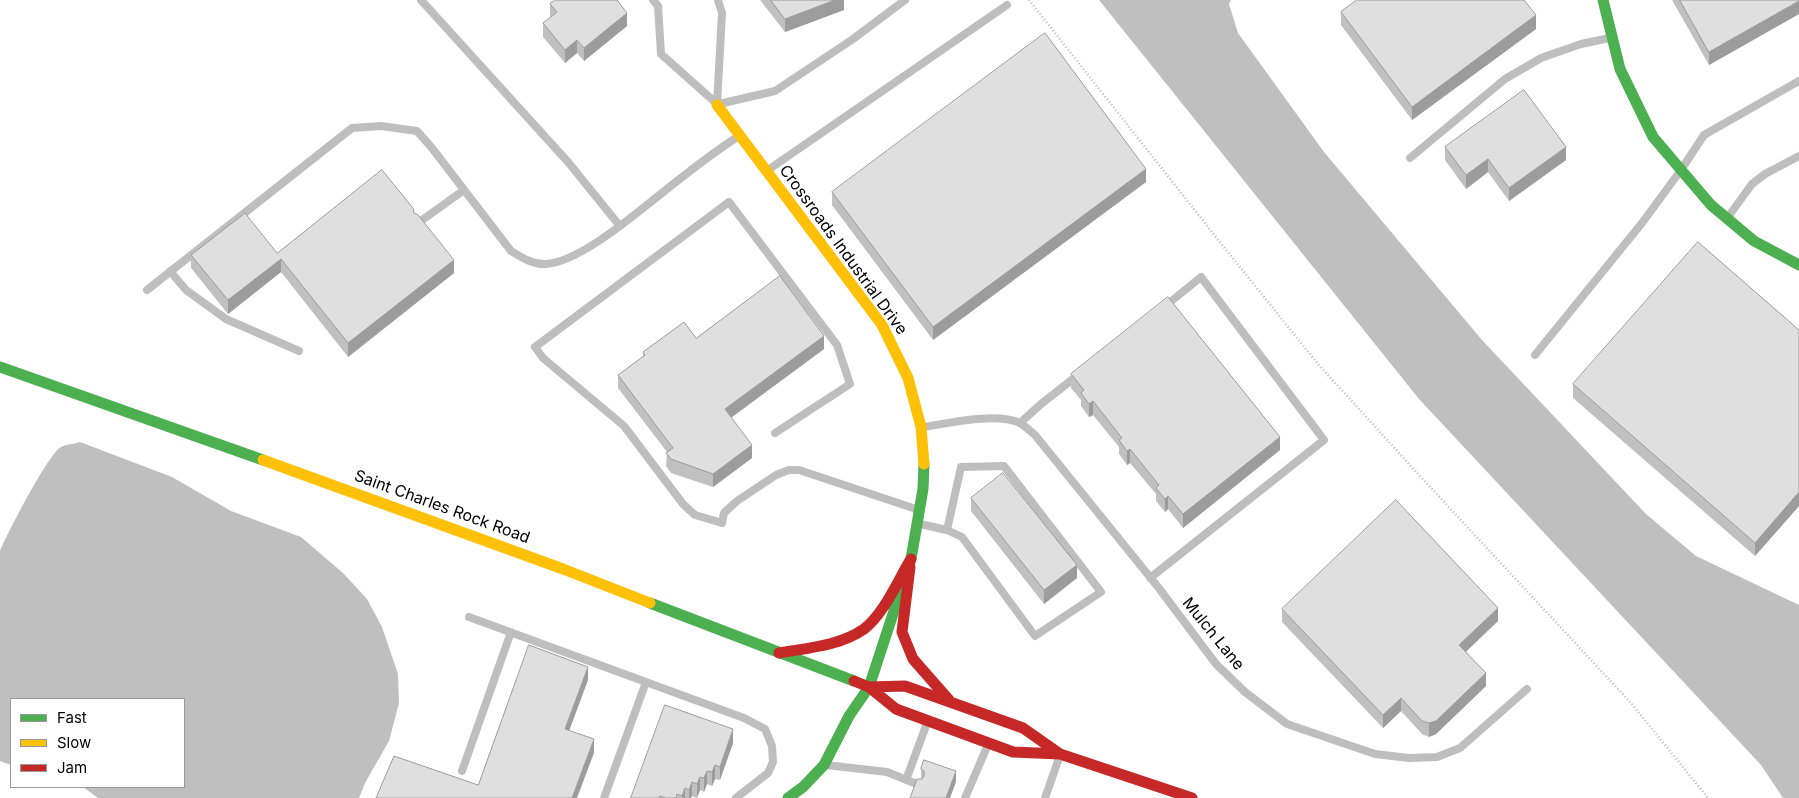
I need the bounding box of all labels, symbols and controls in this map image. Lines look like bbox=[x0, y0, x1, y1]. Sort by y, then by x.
street label: Crossroads Industrial Drive bbox=[775, 161, 911, 339]
street label: Saint Charles Rock Road bbox=[352, 466, 532, 548]
street label: Mulch Lane bbox=[1178, 594, 1248, 674]
legend bbox=[10, 698, 185, 788]
text: Fast bbox=[57, 708, 87, 727]
text: Slow bbox=[57, 733, 91, 752]
text: Jam bbox=[57, 758, 87, 777]

